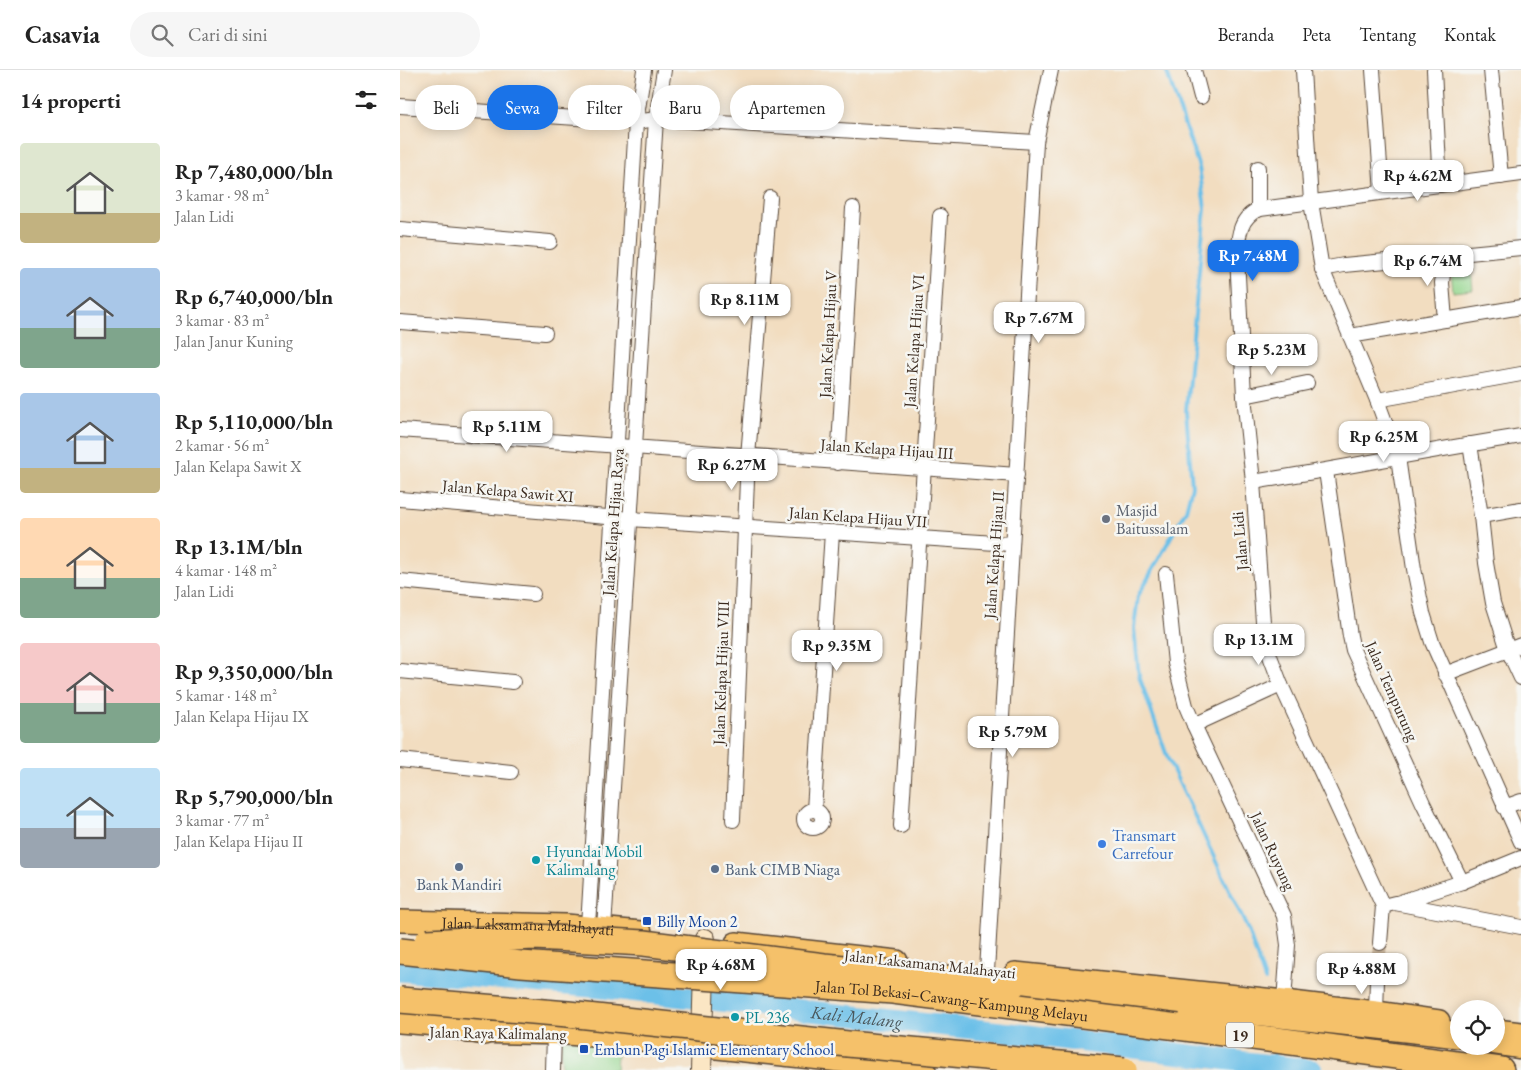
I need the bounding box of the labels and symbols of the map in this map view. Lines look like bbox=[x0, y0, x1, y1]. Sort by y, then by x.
pin: Rp 4.62M bbox=[1366, 160, 1470, 202]
pin: Rp 7.48M bbox=[1201, 240, 1305, 282]
pin: Rp 6.74M bbox=[1376, 244, 1480, 287]
street label: Jalan Kelapa Hijau V bbox=[814, 269, 842, 400]
street label: Jalan Kelapa Hijau VI bbox=[899, 273, 929, 410]
pin: Rp 8.11M bbox=[693, 284, 797, 326]
pin: Rp 7.67M bbox=[987, 302, 1091, 344]
pin: Rp 5.23M bbox=[1220, 334, 1324, 376]
pin: Rp 5.11M bbox=[455, 410, 559, 453]
pin: Rp 6.25M bbox=[1332, 420, 1436, 463]
street label: Jalan Kelapa Hijau III bbox=[818, 434, 955, 464]
street label: Jalan Kelapa Hijau Raya bbox=[597, 447, 629, 599]
pin: Rp 6.27M bbox=[680, 448, 784, 491]
street label: Jalan Kelapa Sawit XI bbox=[439, 475, 575, 507]
street label: Jalan Kelapa Hijau II bbox=[979, 490, 1009, 622]
place label: Masjid Baitussalam bbox=[1116, 500, 1189, 539]
street label: Jalan Kelapa Hijau VII bbox=[786, 502, 928, 532]
street label: Jalan Lidi bbox=[1227, 511, 1253, 573]
marker: Masjid Baitussalam bbox=[1100, 513, 1112, 525]
street label: Jalan Kelapa Hijau VIII bbox=[708, 600, 734, 747]
pin: Rp 13.1M bbox=[1207, 624, 1311, 666]
pin: Rp 9.35M bbox=[785, 630, 889, 672]
street label: Jalan Tempurung bbox=[1360, 636, 1424, 745]
pin: Rp 5.79M bbox=[961, 716, 1065, 758]
street label: Jalan Ruyung bbox=[1245, 807, 1301, 895]
place label: Transmart Carrefour bbox=[1112, 825, 1176, 864]
marker: Transmart Carrefour bbox=[1096, 838, 1108, 850]
place label: Hyundai Mobil Kalimalang bbox=[546, 841, 643, 880]
marker: Hyundai Mobil Kalimalang bbox=[530, 854, 542, 866]
place label: Bank CIMB Niaga bbox=[725, 859, 841, 880]
marker: Bank Mandiri bbox=[453, 861, 465, 873]
marker: Bank CIMB Niaga bbox=[709, 863, 721, 875]
place label: Bank Mandiri bbox=[416, 874, 502, 895]
street label: Jalan Laksamana Malahayati bbox=[439, 911, 615, 940]
place label: Billy Moon 2 bbox=[657, 911, 738, 932]
marker: Billy Moon 2 bbox=[641, 915, 653, 927]
street label: Jalan Laksamana Malahayati bbox=[841, 944, 1017, 983]
pin: Rp 4.68M bbox=[669, 948, 773, 991]
pin: Rp 4.88M bbox=[1310, 952, 1414, 995]
street label: Jalan Tol Bekasi–Cawang–Kampung Melayu bbox=[812, 975, 1090, 1026]
water label: Kali Malang bbox=[809, 1000, 904, 1034]
place label: PL 236 bbox=[745, 1007, 790, 1028]
marker: PL 236 bbox=[729, 1011, 741, 1023]
street label: Jalan Raya Kalimalang bbox=[427, 1021, 568, 1045]
road number: 19 bbox=[1226, 1022, 1254, 1048]
place label: Embun Pagi Islamic Elementary School bbox=[594, 1039, 834, 1060]
marker: Embun Pagi Islamic Elementary School bbox=[578, 1043, 590, 1055]

